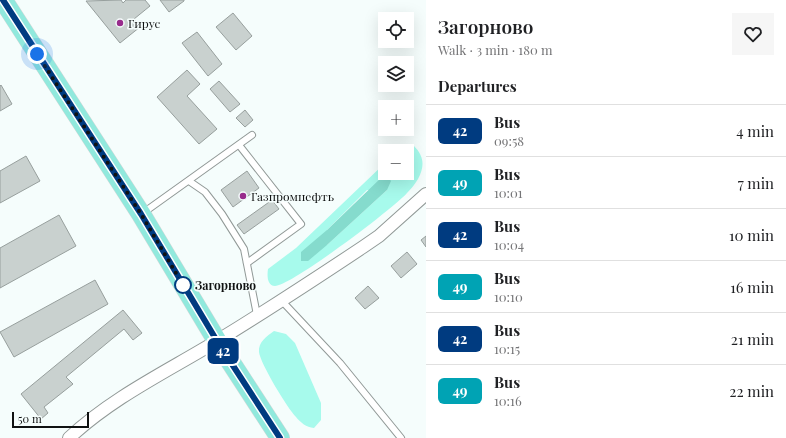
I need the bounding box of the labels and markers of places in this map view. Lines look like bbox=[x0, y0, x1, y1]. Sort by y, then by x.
place label: Гирус bbox=[128, 15, 161, 31]
marker: Гирус bbox=[115, 18, 125, 28]
place label: Газпромнефть bbox=[251, 188, 334, 204]
marker: Газпромнефть bbox=[238, 191, 248, 201]
marker: Загорново bbox=[174, 276, 192, 294]
place label: Загорново bbox=[195, 277, 256, 293]

